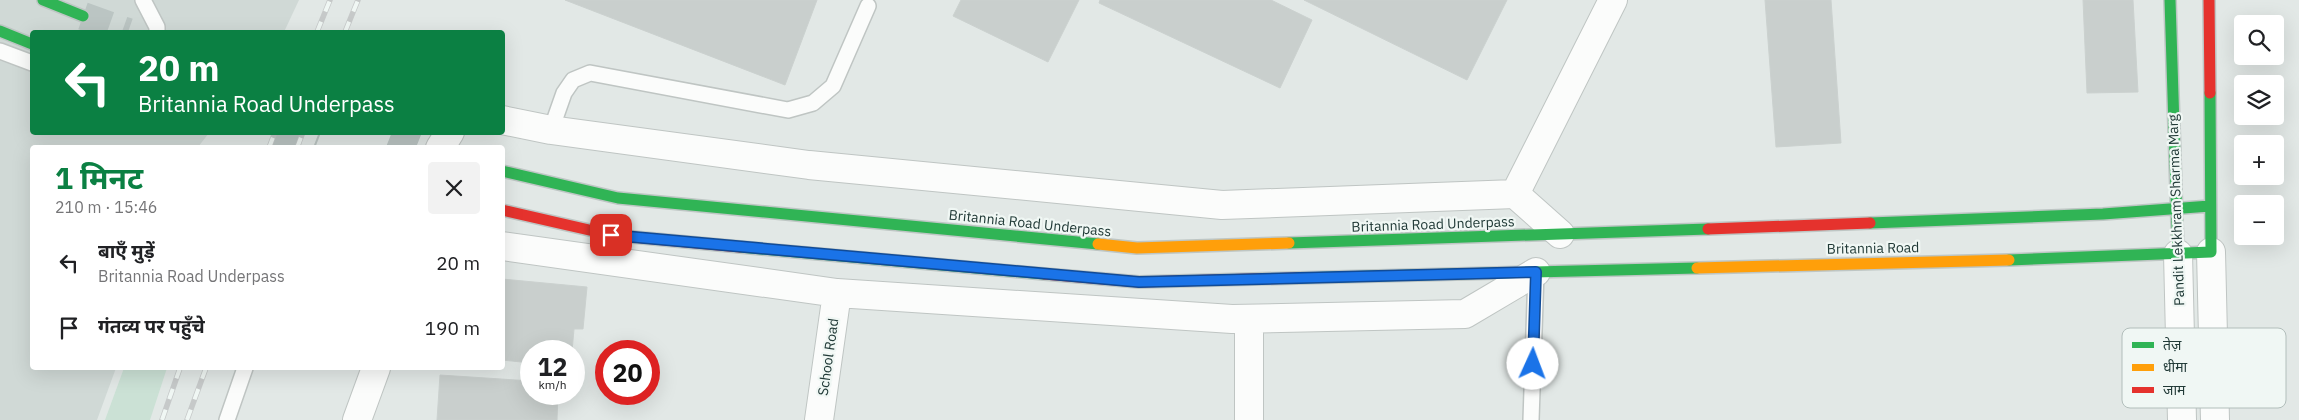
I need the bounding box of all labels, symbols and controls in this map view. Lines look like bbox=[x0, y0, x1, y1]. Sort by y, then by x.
map controls bbox=[2234, 15, 2284, 245]
button: search bbox=[2234, 15, 2284, 65]
text: 20 m bbox=[138, 45, 220, 91]
icon: left bbox=[55, 50, 120, 115]
button: layers bbox=[2234, 75, 2284, 125]
text: Britannia Road Underpass bbox=[138, 89, 395, 118]
street label: Pandit Lekkhram Sharma Marg bbox=[2164, 113, 2188, 306]
button: + bbox=[2234, 135, 2284, 185]
text: 1 मिनट bbox=[55, 158, 143, 197]
button: close bbox=[428, 162, 480, 214]
button: − bbox=[2234, 195, 2284, 245]
text: 210 m · 15:46 bbox=[55, 197, 157, 217]
street label: Britannia Road Underpass bbox=[948, 206, 1112, 241]
street label: Britannia Road Underpass bbox=[1351, 212, 1515, 236]
pin bbox=[590, 214, 632, 256]
icon: arrive bbox=[597, 221, 625, 249]
street label: Britannia Road bbox=[1827, 238, 1919, 258]
text: बाएँ मुड़ें bbox=[98, 239, 155, 263]
icon: left bbox=[55, 249, 83, 277]
text: 20 m bbox=[436, 251, 480, 275]
text: Britannia Road Underpass bbox=[98, 266, 285, 286]
icon: arrive bbox=[55, 314, 83, 342]
text: गंतव्य पर पहुँचे bbox=[98, 314, 205, 338]
text: 190 m bbox=[425, 316, 480, 340]
street label: School Road bbox=[814, 317, 842, 397]
legend bbox=[2122, 328, 2286, 408]
text: तेज़ bbox=[2163, 336, 2182, 354]
position arrow bbox=[1506, 337, 1558, 389]
speed limit sign: 20 bbox=[595, 340, 660, 405]
text: 12 bbox=[537, 350, 568, 383]
text: धीमा bbox=[2163, 358, 2188, 376]
text: km/h bbox=[538, 377, 567, 392]
text: जाम bbox=[2163, 381, 2186, 399]

